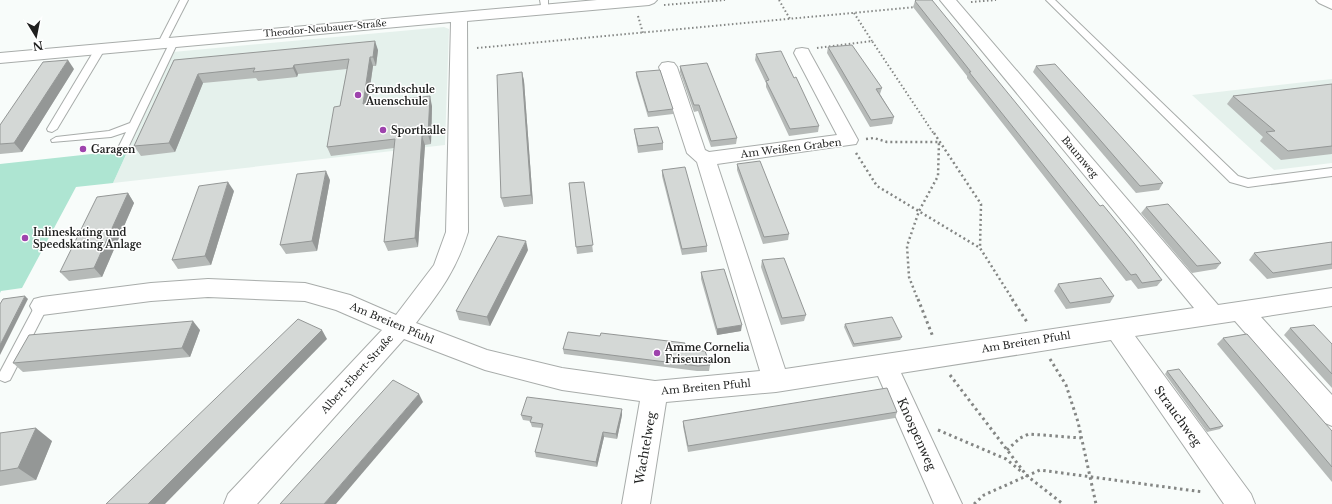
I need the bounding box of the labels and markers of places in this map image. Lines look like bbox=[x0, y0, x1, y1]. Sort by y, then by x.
place label: Grundschule Auenschule bbox=[365, 83, 435, 108]
marker: Grundschule Auenschule bbox=[353, 90, 363, 100]
place label: Sporthalle bbox=[391, 124, 446, 137]
marker: Sporthalle bbox=[378, 125, 388, 135]
place label: Garagen bbox=[91, 143, 136, 156]
marker: Garagen bbox=[78, 144, 88, 154]
place label: Inlineskating und Speedskating Anlage bbox=[33, 226, 142, 251]
marker: Inlineskating und Speedskating Anlage bbox=[20, 233, 30, 243]
place label: Amme Cornelia Friseursalon bbox=[664, 341, 750, 366]
marker: Amme Cornelia Friseursalon bbox=[652, 348, 662, 358]

